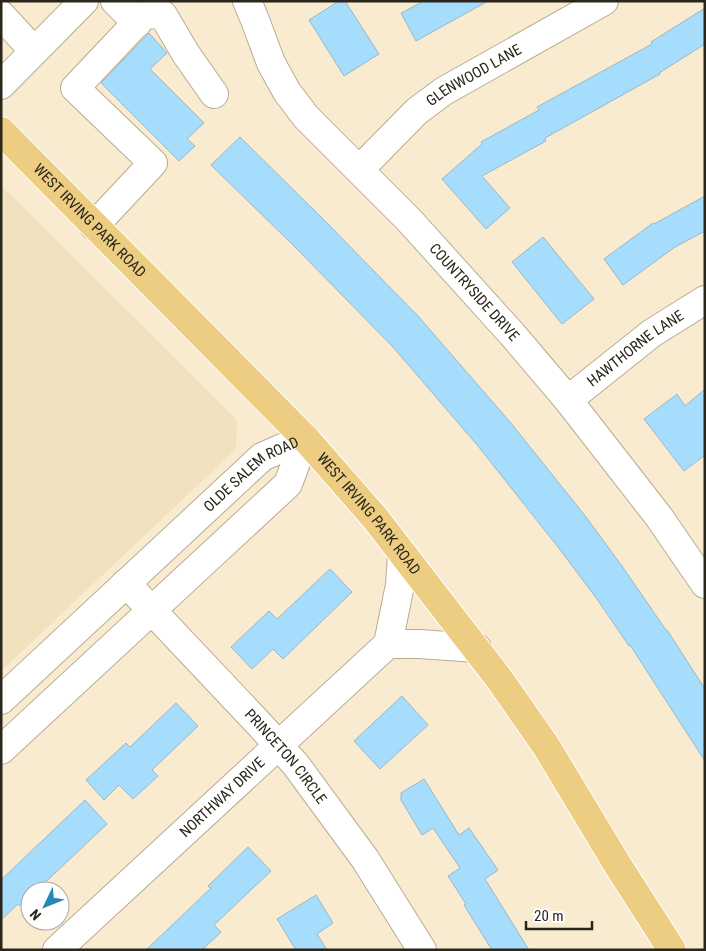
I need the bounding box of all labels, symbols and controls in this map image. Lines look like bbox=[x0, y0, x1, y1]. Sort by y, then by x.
street label: GLENWOOD LANE bbox=[423, 40, 524, 110]
street label: WEST IRVING PARK ROAD bbox=[30, 160, 150, 281]
street label: COUNTRYSIDE DRIVE bbox=[426, 240, 523, 345]
street label: HAWTHORNE LANE bbox=[583, 307, 687, 390]
street label: OLDE SALEM ROAD bbox=[200, 433, 301, 516]
street label: WEST IRVING PARK ROAD bbox=[313, 449, 424, 578]
street label: PRINCETON CIRCLE bbox=[241, 705, 331, 807]
street label: NORTHWAY DRIVE bbox=[176, 754, 269, 841]
north arrow bbox=[20, 881, 70, 931]
scale bar bbox=[526, 898, 592, 930]
text: N bbox=[27, 906, 44, 923]
text: 20 m bbox=[534, 907, 564, 925]

